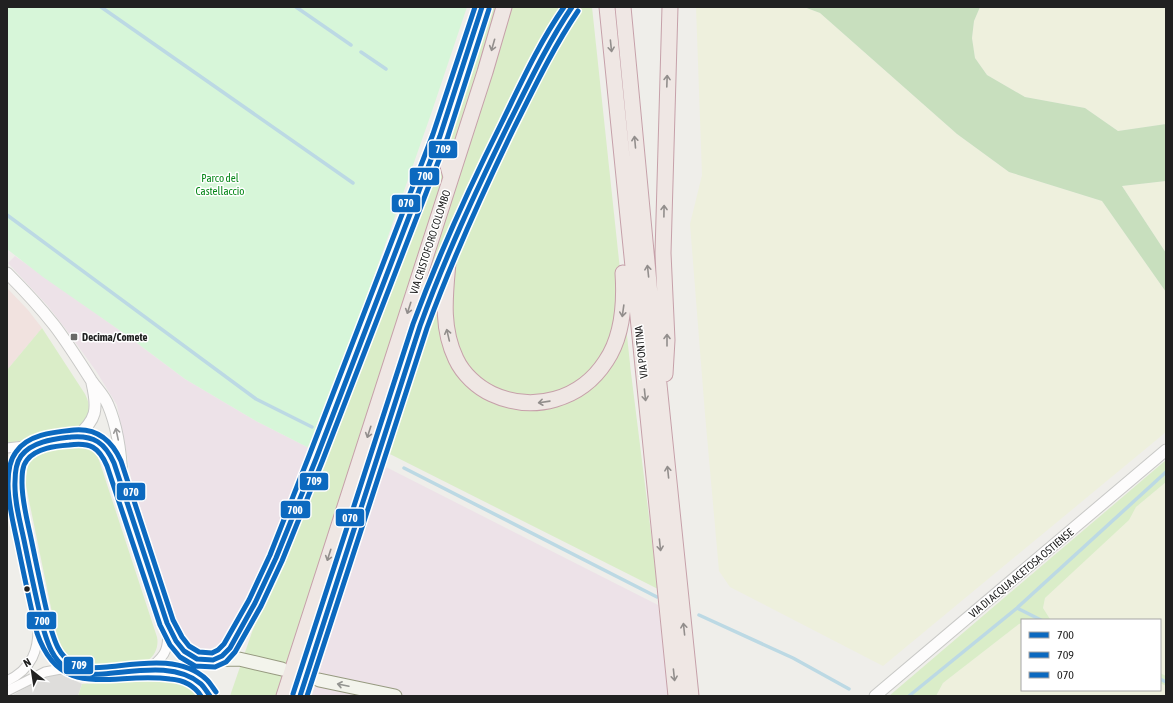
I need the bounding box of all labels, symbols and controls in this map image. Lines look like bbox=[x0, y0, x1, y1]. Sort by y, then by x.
one-way arrow bbox=[489, 38, 496, 51]
one-way arrow bbox=[607, 39, 614, 52]
one-way arrow bbox=[664, 75, 671, 88]
one-way arrow bbox=[632, 136, 639, 149]
line badge: 709 bbox=[428, 140, 458, 159]
text: 709 bbox=[435, 143, 451, 155]
line badge: 700 bbox=[409, 167, 440, 186]
text: 700 bbox=[417, 170, 433, 182]
park label: Parco del Castellaccio bbox=[196, 172, 244, 197]
street label: VIA CRISTOFORO COLOMBO bbox=[407, 188, 453, 296]
line badge: 070 bbox=[391, 194, 421, 213]
text: 070 bbox=[398, 197, 414, 209]
one-way arrow bbox=[660, 205, 667, 218]
one-way arrow bbox=[644, 265, 651, 278]
one-way arrow bbox=[404, 301, 412, 313]
one-way arrow bbox=[619, 304, 627, 317]
street label: VIA PONTINA bbox=[632, 324, 650, 379]
one-way arrow bbox=[444, 329, 452, 342]
place label: Decima/Comete bbox=[82, 331, 148, 343]
marker: Decima/Comete bbox=[69, 332, 79, 342]
one-way arrow bbox=[663, 334, 671, 347]
one-way arrow bbox=[641, 388, 649, 401]
one-way arrow bbox=[538, 398, 551, 406]
one-way arrow bbox=[365, 425, 372, 438]
one-way arrow bbox=[112, 428, 120, 441]
one-way arrow bbox=[664, 466, 672, 479]
line badge: 709 bbox=[299, 472, 329, 491]
text: 709 bbox=[306, 475, 322, 487]
line badge: 070 bbox=[116, 482, 146, 501]
text: 070 bbox=[123, 486, 139, 498]
line badge: 700 bbox=[280, 500, 311, 519]
text: 700 bbox=[287, 504, 303, 516]
line badge: 070 bbox=[335, 508, 365, 527]
text: 070 bbox=[342, 512, 358, 524]
street label: VIA DI ACQUA ACETOSA OSTIENSE bbox=[966, 526, 1076, 620]
one-way arrow bbox=[657, 538, 664, 551]
one-way arrow bbox=[325, 549, 332, 562]
unlabelled marker bbox=[22, 584, 32, 594]
line badge: 700 bbox=[26, 611, 57, 630]
text: 700 bbox=[34, 615, 50, 627]
legend bbox=[1021, 619, 1161, 691]
one-way arrow bbox=[680, 623, 688, 636]
text: 700 bbox=[1057, 628, 1074, 642]
text: 709 bbox=[1057, 648, 1074, 662]
north arrow bbox=[12, 651, 52, 691]
text: N bbox=[21, 656, 33, 669]
line badge: 709 bbox=[63, 656, 94, 675]
text: 709 bbox=[71, 659, 87, 671]
one-way arrow bbox=[670, 668, 677, 681]
text: 070 bbox=[1057, 668, 1074, 682]
one-way arrow bbox=[337, 680, 350, 688]

